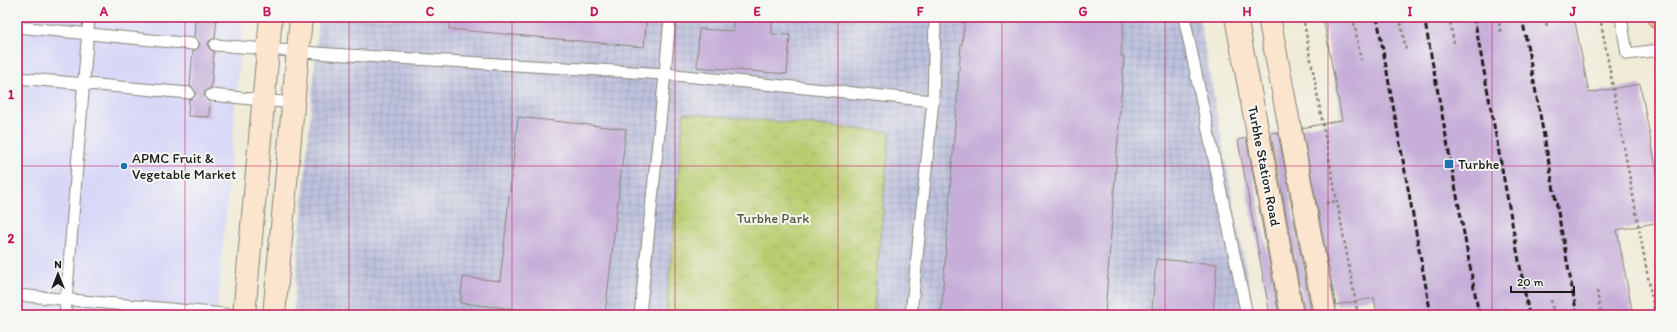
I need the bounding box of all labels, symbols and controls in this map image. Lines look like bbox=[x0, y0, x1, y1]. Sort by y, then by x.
text: A bbox=[99, 4, 109, 19]
text: B bbox=[263, 4, 272, 19]
text: C bbox=[426, 4, 435, 19]
text: D bbox=[590, 4, 599, 19]
text: E bbox=[753, 4, 761, 19]
text: F bbox=[917, 4, 924, 19]
text: G bbox=[1079, 4, 1088, 19]
text: H bbox=[1243, 4, 1252, 19]
text: I bbox=[1408, 4, 1413, 19]
text: J bbox=[1569, 4, 1577, 19]
text: 1 bbox=[8, 87, 14, 102]
street label: Turbhe Station Road bbox=[1244, 104, 1284, 228]
place label: APMC Fruit & Vegetable Market bbox=[132, 150, 236, 183]
place label: Turbhe bbox=[1458, 156, 1500, 173]
marker: Turbhe bbox=[1443, 158, 1455, 170]
marker: APMC Fruit & Vegetable Market bbox=[119, 161, 129, 171]
park label: Turbhe Park bbox=[737, 210, 809, 227]
text: 2 bbox=[8, 231, 15, 246]
north arrow bbox=[38, 254, 78, 294]
text: N bbox=[54, 258, 62, 271]
scale bar bbox=[1511, 268, 1574, 294]
text: 20 m bbox=[1517, 275, 1544, 289]

